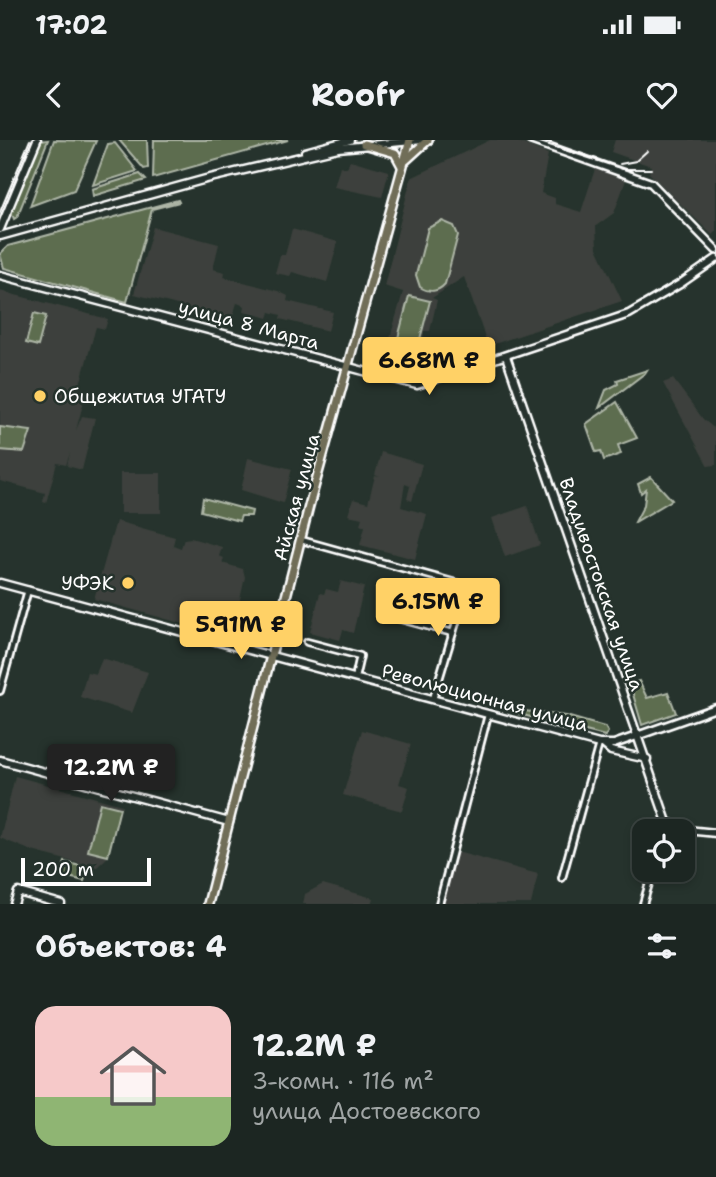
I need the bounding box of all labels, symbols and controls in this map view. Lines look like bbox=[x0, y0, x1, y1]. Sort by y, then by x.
text: 17:02 bbox=[35, 7, 107, 42]
text: Roofr bbox=[311, 73, 405, 116]
icon: back bbox=[35, 76, 73, 114]
icon: heart bbox=[643, 76, 681, 114]
street label: улица 8 Марта bbox=[176, 294, 322, 355]
pin: 6.68M ₽ bbox=[364, 338, 494, 397]
text: 6.68M ₽ bbox=[378, 345, 480, 375]
place label: Общежития УГАТУ bbox=[54, 384, 226, 409]
marker: Общежития УГАТУ bbox=[32, 388, 48, 404]
street label: Айская улица bbox=[267, 430, 326, 564]
street label: Владивостокская улица bbox=[553, 474, 650, 694]
place label: УФЭК bbox=[61, 571, 114, 596]
marker: УФЭК bbox=[120, 575, 136, 591]
pin: 6.15M ₽ bbox=[373, 578, 503, 638]
text: 6.15M ₽ bbox=[392, 586, 484, 616]
pin: 5.91M ₽ bbox=[176, 602, 306, 661]
text: 5.91M ₽ bbox=[196, 609, 286, 639]
street label: Революционная улица bbox=[379, 658, 591, 737]
pin: 12.2M ₽ bbox=[46, 744, 176, 804]
text: 12.2M ₽ bbox=[63, 752, 159, 782]
map controls bbox=[632, 819, 695, 882]
button: locate bbox=[632, 819, 695, 882]
scale bar bbox=[21, 855, 150, 887]
text: 200 m bbox=[32, 857, 94, 882]
text: Объектов: 4 bbox=[35, 926, 227, 967]
icon: filters bbox=[643, 927, 681, 965]
text: 12.2M ₽ bbox=[252, 1025, 377, 1066]
icon: home bbox=[91, 1034, 175, 1118]
text: 3-комн. · 116 m² bbox=[252, 1066, 434, 1096]
text: улица Достоевского bbox=[252, 1096, 481, 1126]

